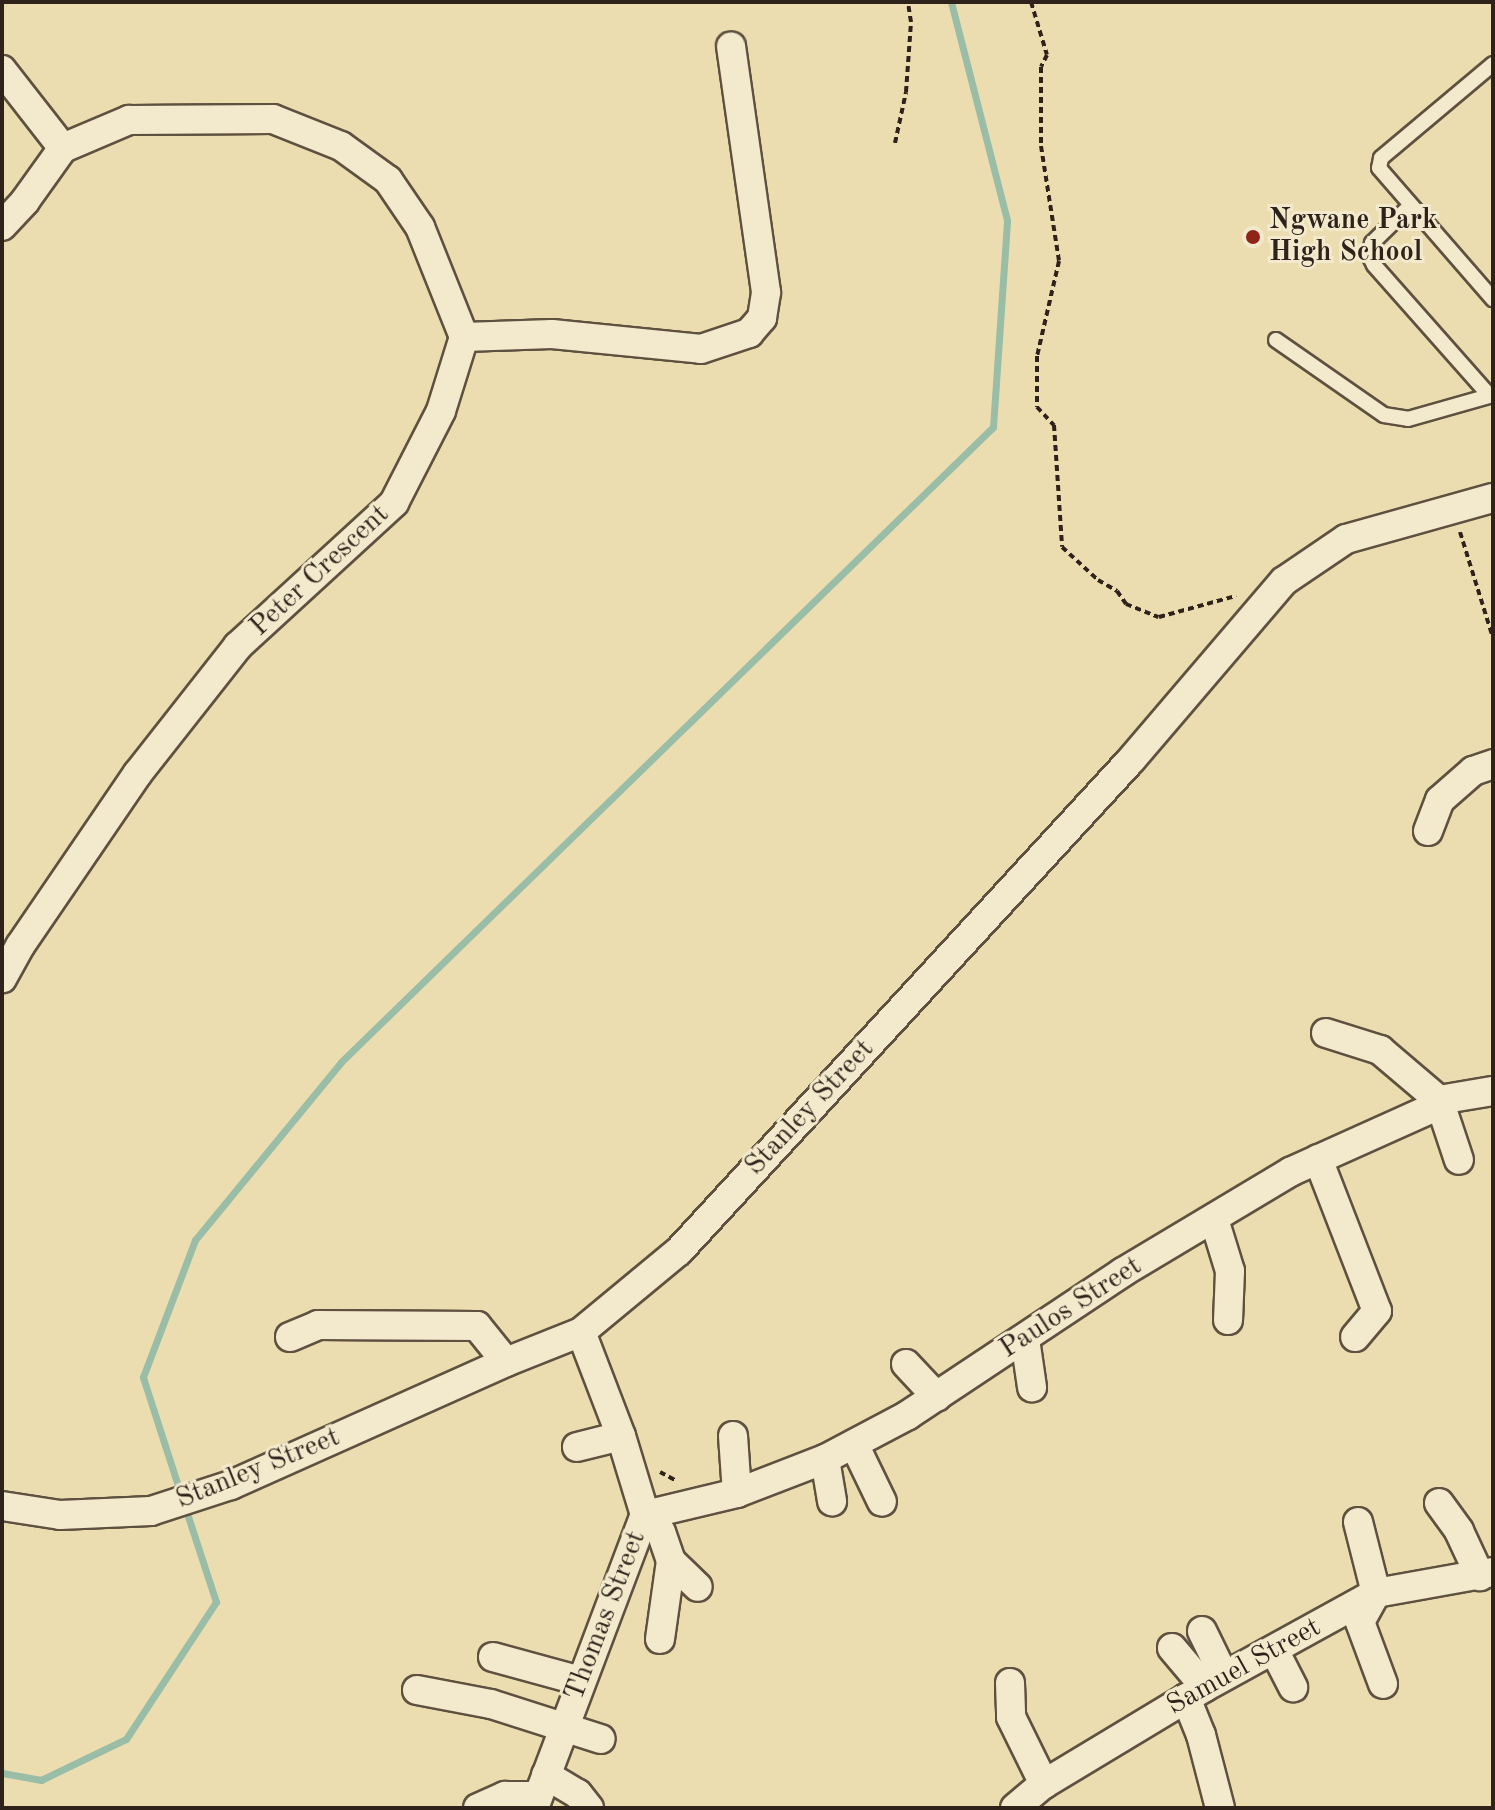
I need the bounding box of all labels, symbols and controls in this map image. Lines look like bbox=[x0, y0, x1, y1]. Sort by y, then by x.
place label: Ngwane Park High School bbox=[1269, 204, 1438, 270]
marker: Ngwane Park High School bbox=[1244, 228, 1262, 246]
street label: Peter Crescent bbox=[244, 498, 396, 644]
street label: Stanley Street bbox=[739, 1033, 881, 1183]
street label: Paulos Street bbox=[994, 1250, 1148, 1366]
street label: Stanley Street bbox=[171, 1421, 345, 1517]
street label: Thomas Street bbox=[558, 1526, 654, 1706]
street label: Samuel Street bbox=[1161, 1611, 1327, 1723]

